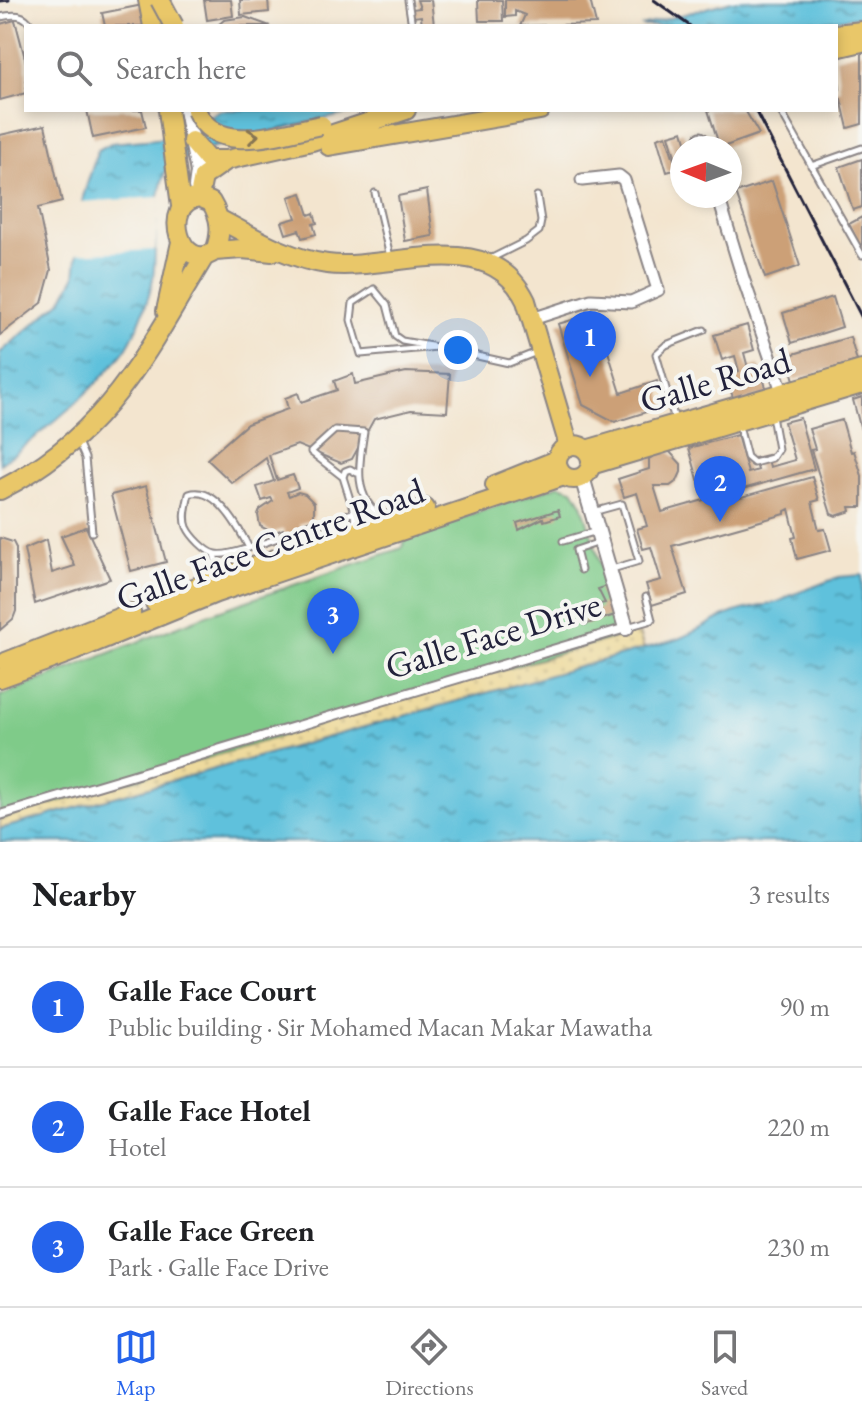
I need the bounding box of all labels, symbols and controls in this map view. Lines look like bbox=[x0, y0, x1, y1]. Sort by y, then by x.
search box bbox=[24, 24, 838, 112]
icon: search bbox=[52, 46, 96, 90]
text: Search here bbox=[116, 49, 246, 88]
one-way arrow bbox=[247, 128, 260, 145]
north arrow bbox=[670, 136, 742, 208]
pin: 1 bbox=[564, 311, 616, 377]
your location bbox=[438, 330, 478, 370]
street label: Galle Road bbox=[634, 336, 796, 424]
pin: 2 bbox=[694, 456, 746, 522]
street label: Galle Face Centre Road bbox=[109, 466, 431, 622]
street label: Galle Face Drive bbox=[380, 580, 606, 690]
pin: 3 bbox=[307, 588, 359, 654]
text: Nearby bbox=[32, 872, 136, 916]
text: 3 results bbox=[749, 877, 830, 911]
text: Galle Face Court bbox=[108, 971, 316, 1010]
text: 1 bbox=[51, 990, 65, 1024]
text: 90 m bbox=[780, 990, 830, 1024]
text: Public building · Sir Mohamed Macan Makar Mawatha bbox=[108, 1010, 652, 1044]
text: Galle Face Hotel bbox=[108, 1091, 311, 1130]
text: 2 bbox=[51, 1110, 65, 1144]
text: 220 m bbox=[767, 1110, 830, 1144]
text: Hotel bbox=[108, 1130, 166, 1164]
text: Galle Face Green bbox=[108, 1211, 315, 1250]
text: 3 bbox=[51, 1230, 65, 1264]
text: 230 m bbox=[767, 1230, 830, 1264]
text: Park · Galle Face Drive bbox=[108, 1250, 329, 1284]
tab: Map bbox=[114, 1325, 158, 1402]
tab: Directions bbox=[385, 1325, 474, 1402]
tab: Saved bbox=[701, 1325, 748, 1402]

